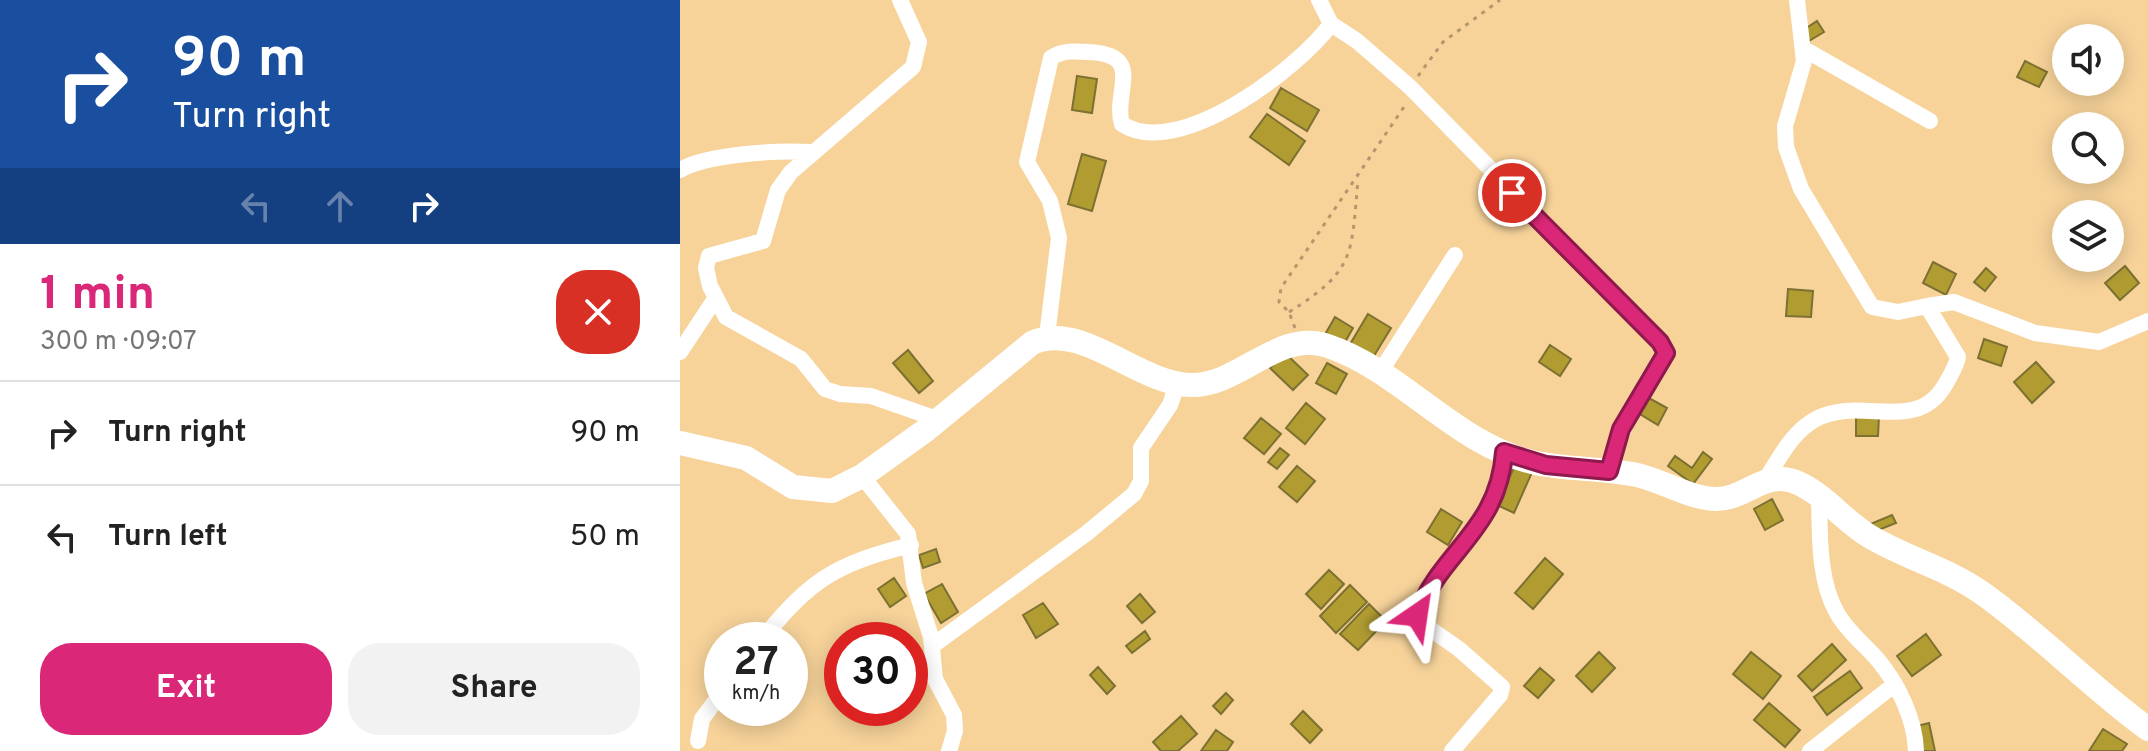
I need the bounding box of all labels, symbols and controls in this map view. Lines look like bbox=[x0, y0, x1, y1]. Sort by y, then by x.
map controls bbox=[2052, 24, 2124, 272]
button: sound bbox=[2052, 24, 2124, 96]
text: 90 m bbox=[172, 26, 307, 96]
icon: right bbox=[40, 32, 144, 136]
text: Turn right bbox=[172, 95, 331, 141]
button: search bbox=[2052, 112, 2124, 184]
pin bbox=[1478, 159, 1546, 227]
icon: arrive bbox=[1490, 171, 1534, 215]
icon: left bbox=[234, 184, 278, 228]
icon: ahead bbox=[318, 184, 362, 228]
icon: right bbox=[402, 184, 446, 228]
button: layers bbox=[2052, 200, 2124, 272]
text: 1 min bbox=[40, 266, 155, 326]
button: close bbox=[556, 270, 640, 354]
text: 300 m · 09:07 bbox=[40, 326, 196, 359]
icon: right bbox=[40, 411, 84, 455]
text: Turn right bbox=[108, 415, 246, 452]
text: 90 m bbox=[571, 415, 640, 452]
icon: left bbox=[40, 515, 84, 559]
text: Turn left bbox=[108, 519, 228, 556]
text: 50 m bbox=[570, 519, 640, 556]
position arrow bbox=[1375, 573, 1459, 657]
speed limit sign: 30 bbox=[824, 622, 928, 726]
text: 27 bbox=[733, 639, 779, 689]
button: Exit bbox=[40, 643, 332, 735]
button: Share bbox=[348, 643, 640, 735]
text: km/h bbox=[732, 681, 780, 707]

